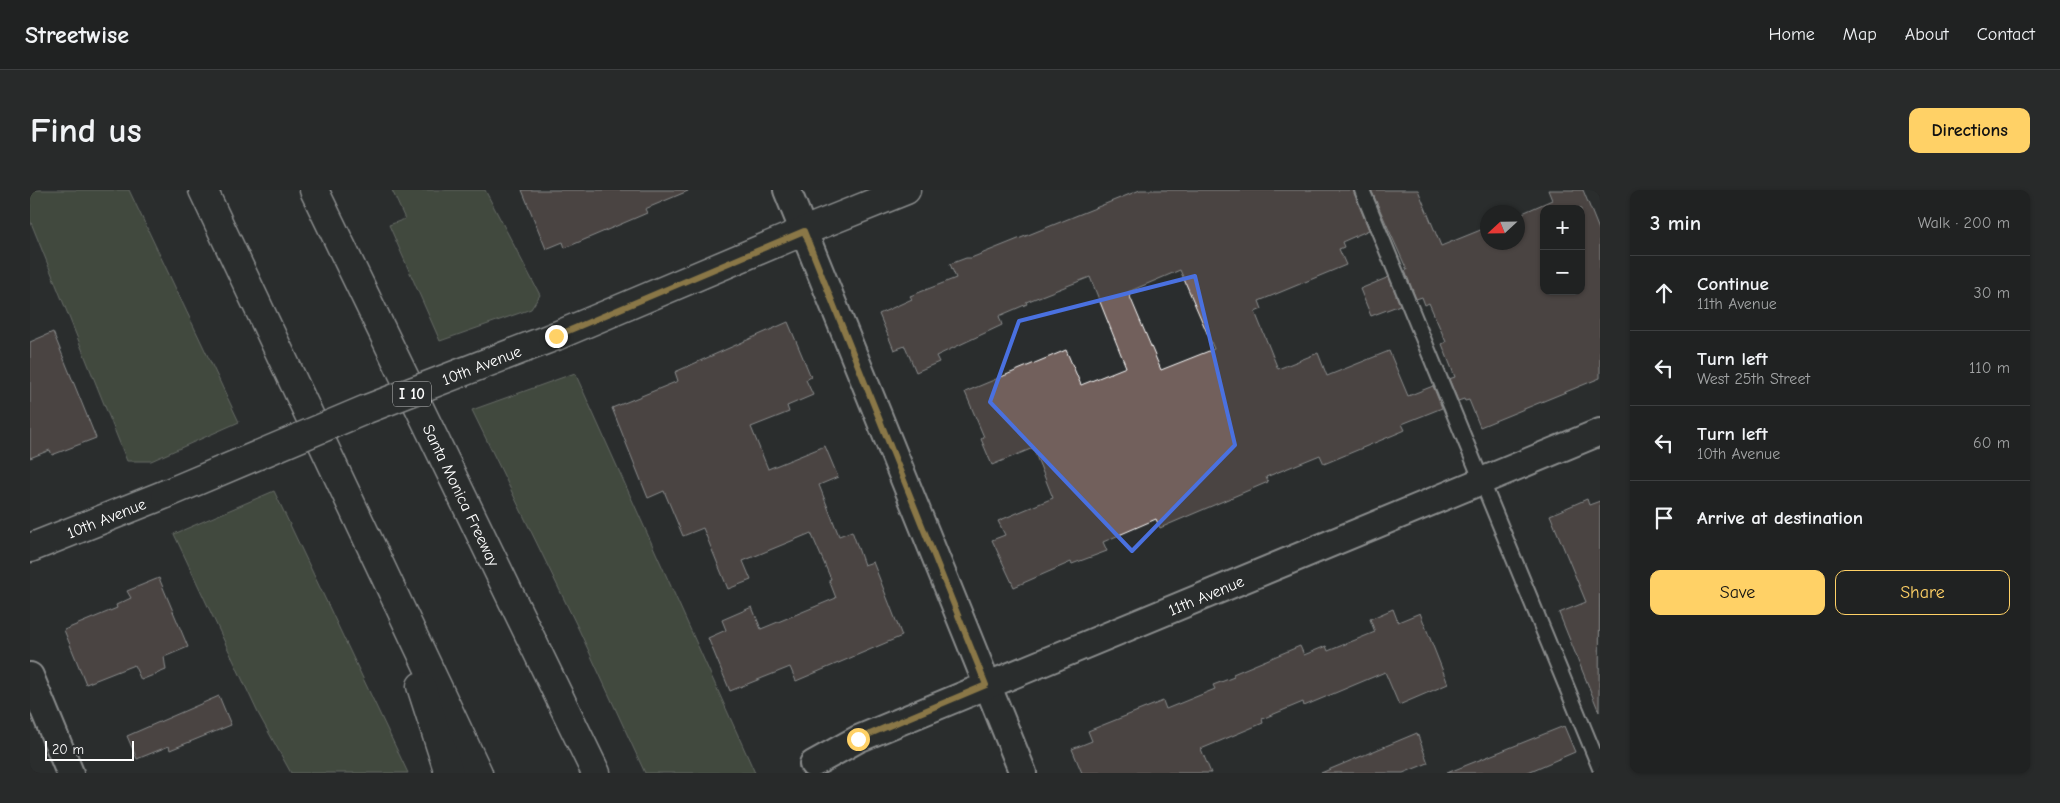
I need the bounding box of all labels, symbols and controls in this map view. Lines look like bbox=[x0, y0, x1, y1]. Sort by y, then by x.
text: Streetwise bbox=[25, 21, 129, 49]
text: Home bbox=[1768, 24, 1815, 45]
text: Map bbox=[1843, 24, 1877, 45]
text: About bbox=[1905, 24, 1949, 45]
text: Contact bbox=[1977, 24, 2035, 45]
button: Directions bbox=[1909, 108, 2030, 153]
text: Find us bbox=[30, 110, 142, 151]
north arrow bbox=[1480, 205, 1525, 250]
map controls bbox=[1540, 205, 1585, 295]
button: + bbox=[1540, 205, 1585, 250]
text: 3 min bbox=[1650, 211, 1701, 235]
text: Walk · 200 m bbox=[1918, 214, 2010, 232]
button: − bbox=[1540, 250, 1585, 295]
text: Continue bbox=[1697, 273, 1769, 295]
icon: ahead bbox=[1650, 279, 1678, 307]
text: 30 m bbox=[1974, 284, 2010, 302]
text: 11th Avenue bbox=[1697, 295, 1777, 313]
route end bbox=[545, 325, 568, 348]
street label: 10th Avenue bbox=[440, 342, 524, 389]
text: Turn left bbox=[1697, 348, 1768, 370]
icon: left bbox=[1650, 354, 1678, 382]
text: 110 m bbox=[1969, 359, 2010, 377]
text: West 25th Street bbox=[1697, 370, 1810, 388]
road number: I 10 bbox=[393, 382, 431, 406]
street label: Santa Monica Freeway bbox=[419, 422, 503, 570]
text: Turn left bbox=[1697, 423, 1768, 445]
icon: left bbox=[1650, 429, 1678, 457]
text: 60 m bbox=[1973, 434, 2010, 452]
text: 10th Avenue bbox=[1697, 445, 1780, 463]
street label: 10th Avenue bbox=[65, 495, 149, 542]
icon: arrive bbox=[1650, 504, 1678, 532]
text: Arrive at destination bbox=[1697, 507, 1863, 529]
button: Save bbox=[1650, 570, 1825, 615]
button: Share bbox=[1835, 570, 2010, 615]
street label: 11th Avenue bbox=[1166, 572, 1247, 620]
route start bbox=[847, 728, 870, 751]
scale bar bbox=[45, 738, 134, 761]
text: 20 m bbox=[52, 741, 84, 758]

